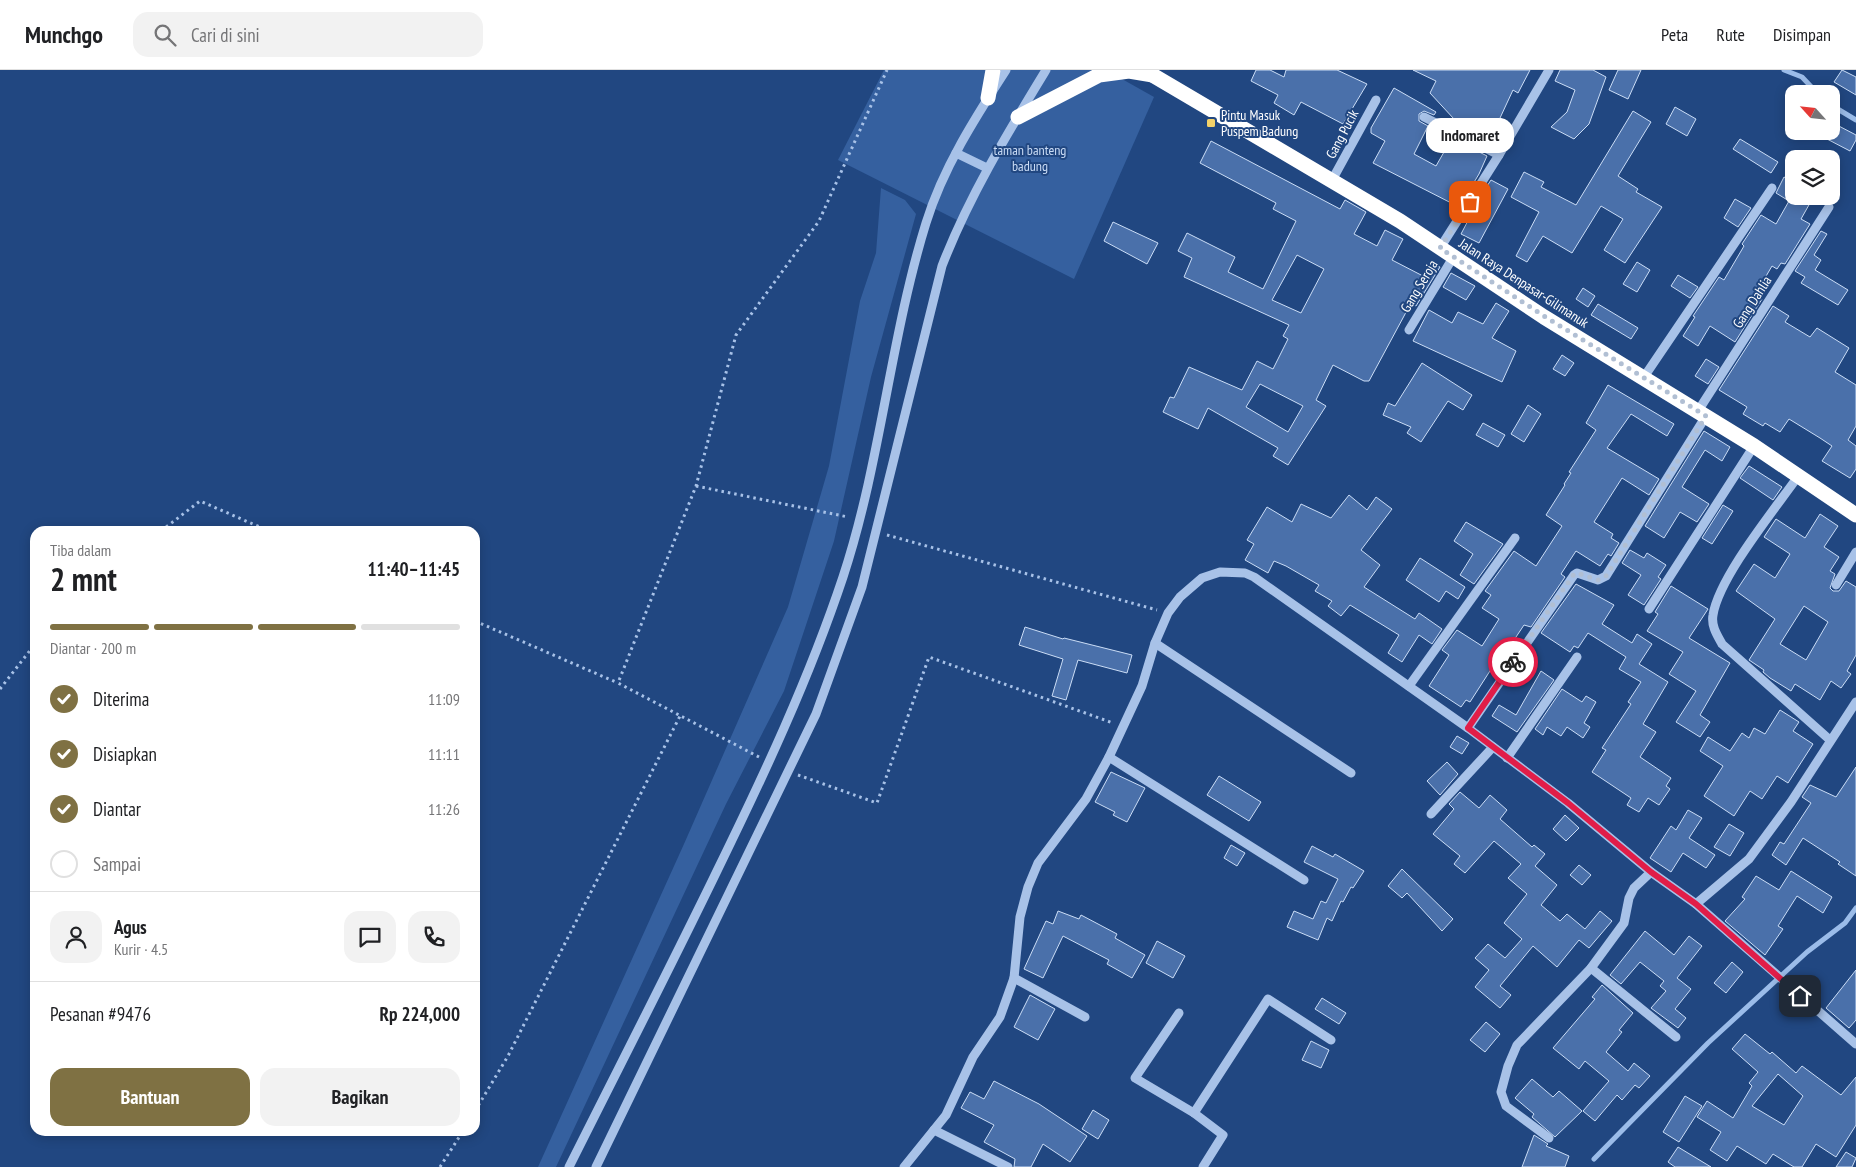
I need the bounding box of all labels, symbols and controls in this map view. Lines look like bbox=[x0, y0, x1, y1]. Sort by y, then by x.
search box bbox=[133, 12, 483, 57]
text: Munchgo bbox=[25, 19, 103, 50]
icon: search bbox=[151, 21, 179, 49]
text: Cari di sini bbox=[191, 23, 260, 47]
text: Peta bbox=[1661, 23, 1688, 46]
text: Rute bbox=[1716, 23, 1745, 46]
text: Disimpan bbox=[1773, 23, 1831, 46]
north arrow bbox=[1785, 85, 1840, 140]
map controls bbox=[1785, 85, 1840, 205]
place label: Pintu Masuk Puspem Badung bbox=[1221, 106, 1298, 140]
street label: Gang Pucik bbox=[1322, 106, 1363, 162]
marker: Pintu Masuk Puspem Badung bbox=[1205, 117, 1217, 129]
callout: Indomaret bbox=[1426, 117, 1514, 152]
text: Indomaret bbox=[1441, 125, 1499, 145]
park label: taman banteng badung bbox=[994, 141, 1066, 175]
button: layers bbox=[1785, 150, 1840, 205]
pin bbox=[1449, 181, 1491, 223]
icon: bag bbox=[1456, 188, 1484, 216]
street label: Jalan Raya Denpasar-Gilimanuk bbox=[1455, 234, 1593, 332]
street label: Gang Seroja bbox=[1396, 257, 1442, 315]
street label: Gang Dahlia bbox=[1728, 272, 1776, 332]
text: Tiba dalam bbox=[50, 540, 111, 560]
text: 11:40–11:45 bbox=[367, 557, 460, 581]
text: 2 mnt bbox=[50, 558, 117, 600]
courier bbox=[1488, 637, 1538, 687]
text: Diantar · 200 m bbox=[50, 638, 136, 658]
icon: bike bbox=[1499, 648, 1527, 676]
icon: check bbox=[50, 685, 78, 713]
text: Diterima bbox=[93, 687, 149, 711]
text: 11:09 bbox=[428, 689, 460, 709]
icon: check bbox=[50, 740, 78, 768]
text: Disiapkan bbox=[93, 742, 157, 766]
text: 11:11 bbox=[428, 744, 460, 764]
icon: check bbox=[50, 795, 78, 823]
text: Diantar bbox=[93, 797, 141, 821]
text: 11:26 bbox=[428, 799, 460, 819]
text: Sampai bbox=[93, 852, 141, 876]
button: person bbox=[50, 911, 102, 963]
button: chat bbox=[344, 911, 396, 963]
button: phone bbox=[408, 911, 460, 963]
text: Agus bbox=[114, 915, 147, 939]
text: Kurir · 4.5 bbox=[114, 939, 168, 959]
pin bbox=[1779, 975, 1821, 1017]
icon: home bbox=[1786, 982, 1814, 1010]
text: Pesanan #9476 bbox=[50, 1002, 151, 1026]
text: Rp 224,000 bbox=[379, 1002, 460, 1026]
button: Bantuan bbox=[50, 1068, 250, 1126]
button: Bagikan bbox=[260, 1068, 460, 1126]

